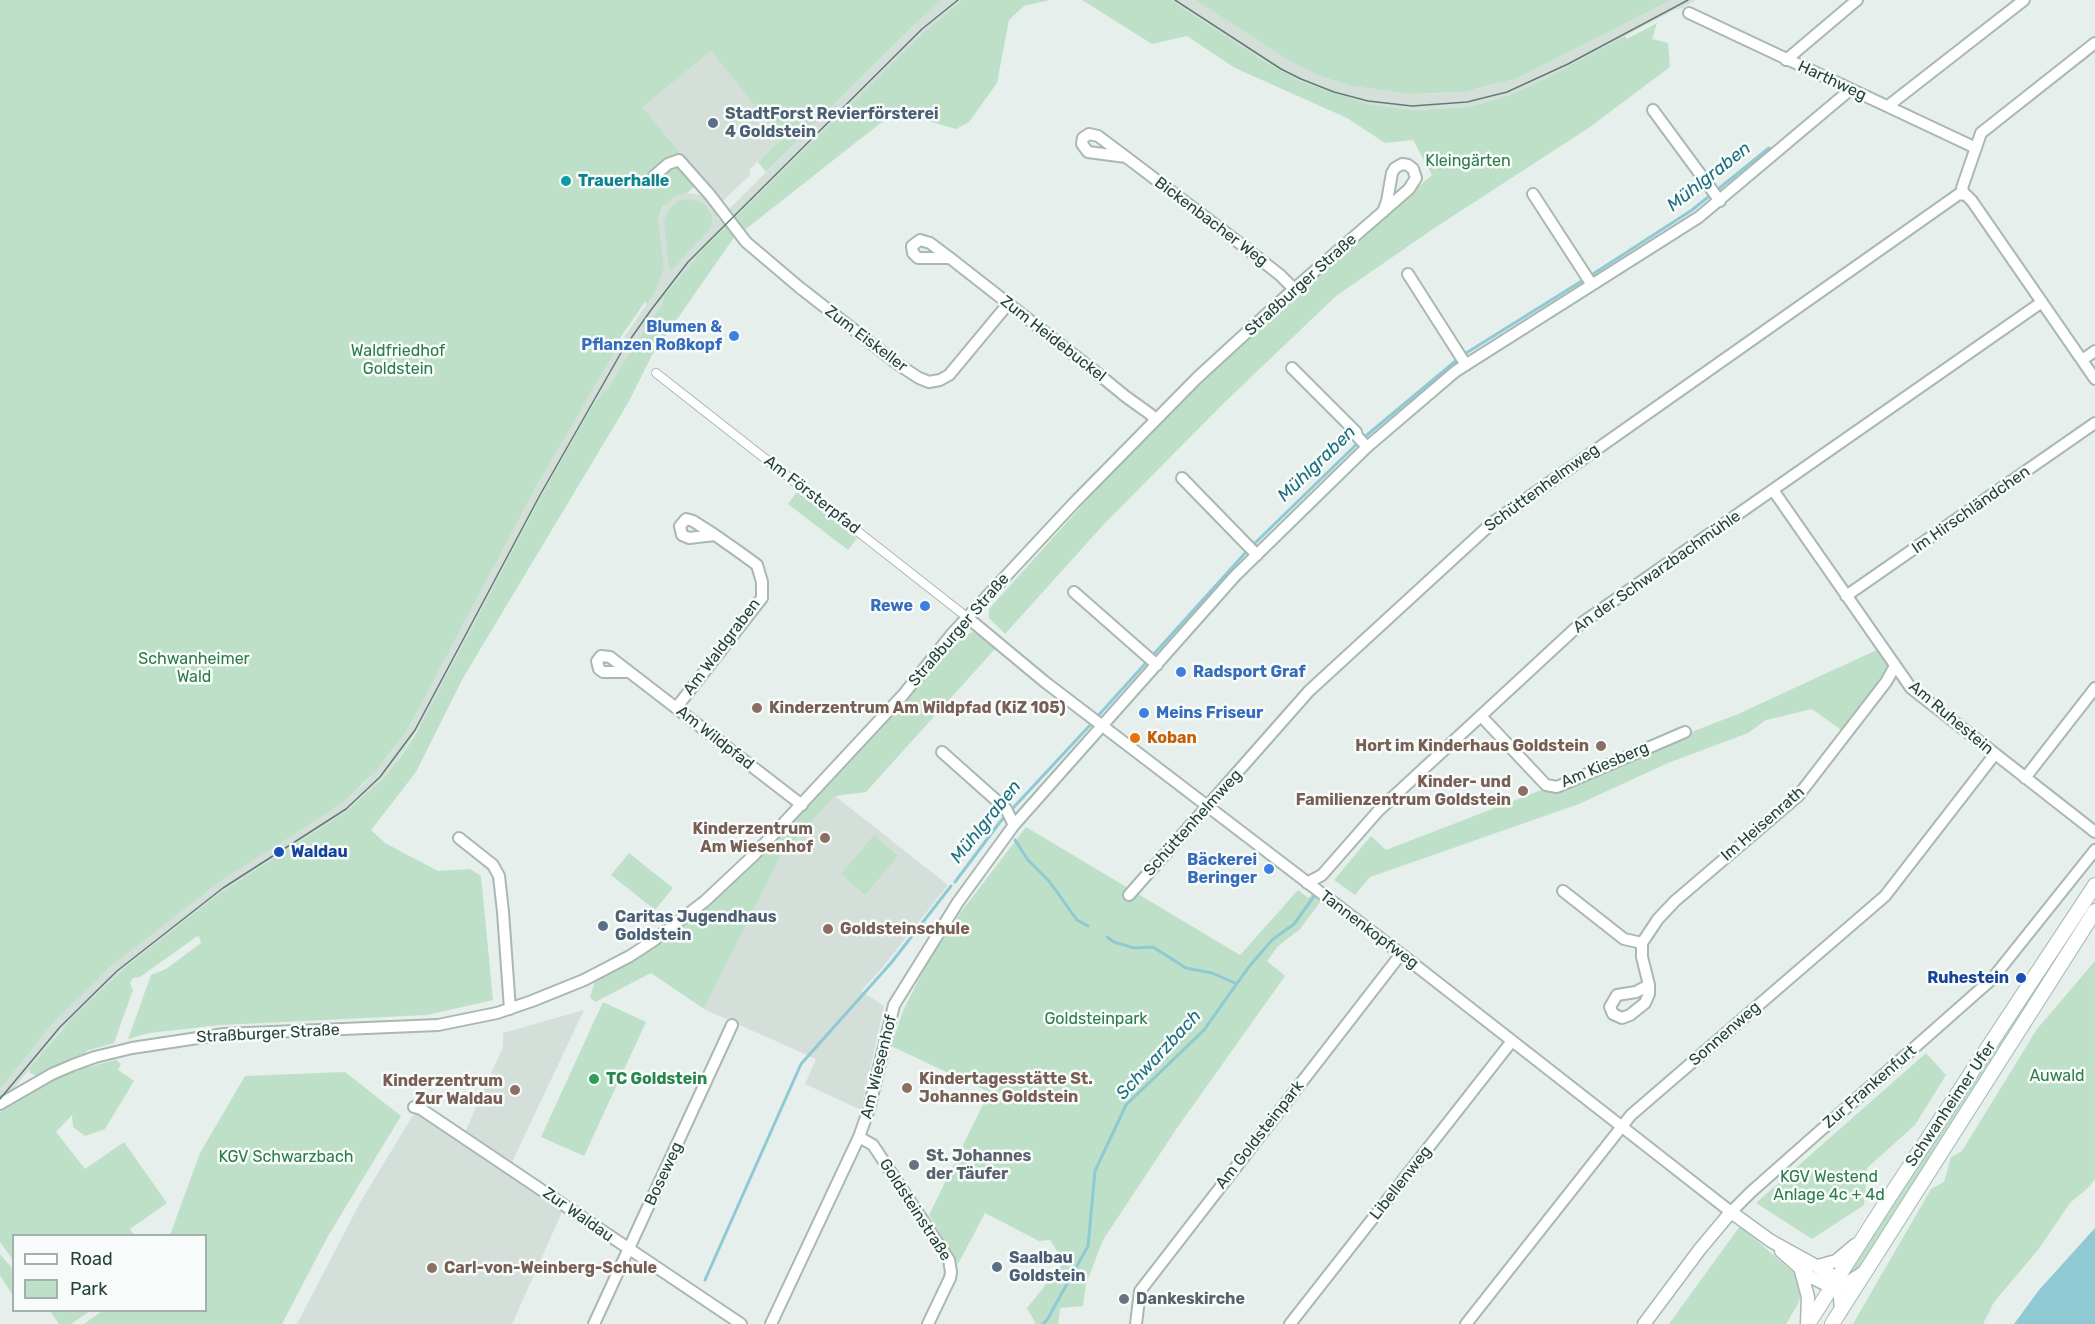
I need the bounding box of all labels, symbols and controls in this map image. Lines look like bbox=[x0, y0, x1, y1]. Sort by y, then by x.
street label: Harthweg bbox=[1795, 57, 1869, 105]
place label: StadtForst Revierförsterei 4 Goldstein bbox=[725, 104, 939, 142]
marker: StadtForst Revierförsterei 4 Goldstein bbox=[706, 116, 720, 130]
water label: Mühlgraben bbox=[1663, 138, 1755, 216]
park label: Kleingärten bbox=[1425, 151, 1511, 171]
place label: Trauerhalle bbox=[578, 171, 669, 191]
street label: Bickenbacher Weg bbox=[1151, 173, 1271, 271]
marker: Trauerhalle bbox=[559, 174, 573, 188]
street label: Straßburger Straße bbox=[1241, 230, 1361, 340]
street label: Zum Heidebuckel bbox=[996, 292, 1110, 386]
street label: Zum Eiskeller bbox=[821, 302, 911, 376]
place label: Blumen & Pflanzen Roßkopf bbox=[581, 317, 722, 355]
marker: Blumen & Pflanzen Roßkopf bbox=[727, 329, 741, 343]
park label: Waldfriedhof Goldstein bbox=[351, 341, 445, 379]
water label: Mühlgraben bbox=[1273, 421, 1361, 507]
street label: Schüttenhelmweg bbox=[1481, 440, 1603, 536]
street label: Am Försterpfad bbox=[760, 452, 864, 538]
street label: Im Hirschländchen bbox=[1908, 462, 2034, 558]
street label: An der Schwarzbachmühle bbox=[1569, 507, 1745, 637]
street label: Straßburger Straße bbox=[905, 570, 1013, 690]
street label: Am Waldgraben bbox=[679, 595, 765, 699]
place label: Rewe bbox=[870, 596, 913, 616]
marker: Rewe bbox=[918, 599, 932, 613]
park label: Schwanheimer Wald bbox=[138, 649, 250, 687]
place label: Radsport Graf bbox=[1193, 662, 1306, 682]
marker: Radsport Graf bbox=[1174, 665, 1188, 679]
street label: Am Ruhestein bbox=[1905, 677, 1997, 759]
place label: Kinderzentrum Am Wildpfad (KiZ 105) bbox=[769, 698, 1066, 718]
marker: Kinderzentrum Am Wildpfad (KiZ 105) bbox=[750, 701, 764, 715]
street label: Am Wildpfad bbox=[673, 702, 757, 774]
place label: Meins Friseur bbox=[1156, 703, 1263, 723]
marker: Meins Friseur bbox=[1137, 706, 1151, 720]
place label: Koban bbox=[1147, 728, 1197, 748]
marker: Koban bbox=[1128, 731, 1142, 745]
place label: Hort im Kinderhaus Goldstein bbox=[1355, 736, 1589, 756]
street label: Am Kiesberg bbox=[1558, 738, 1652, 792]
marker: Hort im Kinderhaus Goldstein bbox=[1594, 739, 1608, 753]
street label: Schüttenhelmweg bbox=[1140, 766, 1246, 880]
place label: Kinder- und Familienzentrum Goldstein bbox=[1296, 772, 1511, 810]
water label: Mühlgraben bbox=[946, 776, 1026, 868]
street label: Im Heisenrath bbox=[1717, 783, 1809, 865]
marker: Kinder- und Familienzentrum Goldstein bbox=[1516, 784, 1530, 798]
place label: Kinderzentrum Am Wiesenhof bbox=[693, 819, 813, 857]
marker: Kinderzentrum Am Wiesenhof bbox=[818, 831, 832, 845]
place label: Waldau bbox=[291, 842, 348, 862]
marker: Waldau bbox=[272, 845, 286, 859]
place label: Bäckerei Beringer bbox=[1187, 850, 1257, 888]
marker: Bäckerei Beringer bbox=[1262, 862, 1276, 876]
street label: Tannenkopfweg bbox=[1316, 887, 1422, 973]
place label: Caritas Jugendhaus Goldstein bbox=[615, 907, 777, 945]
marker: Caritas Jugendhaus Goldstein bbox=[596, 919, 610, 933]
place label: Goldsteinschule bbox=[840, 919, 970, 939]
marker: Goldsteinschule bbox=[821, 922, 835, 936]
place label: Ruhestein bbox=[1927, 968, 2009, 988]
marker: Ruhestein bbox=[2014, 971, 2028, 985]
street label: Sonnenweg bbox=[1685, 998, 1765, 1070]
water label: Schwarzbach bbox=[1112, 1006, 1206, 1104]
park label: Goldsteinpark bbox=[1044, 1009, 1148, 1029]
street label: Am Wiesenhof bbox=[857, 1013, 901, 1121]
street label: Straßburger Straße bbox=[196, 1021, 340, 1047]
street label: Schwanheimer Ufer bbox=[1902, 1037, 2000, 1171]
street label: Zur Frankenfurt bbox=[1820, 1041, 1920, 1133]
park label: Auwald bbox=[2029, 1066, 2085, 1086]
place label: TC Goldstein bbox=[606, 1069, 707, 1089]
place label: Kindertagesstätte St. Johannes Goldstein bbox=[919, 1069, 1093, 1107]
place label: Kinderzentrum Zur Waldau bbox=[383, 1071, 503, 1109]
marker: TC Goldstein bbox=[587, 1072, 601, 1086]
street label: Am Goldsteinpark bbox=[1212, 1077, 1308, 1193]
marker: Kindertagesstätte St. Johannes Goldstein bbox=[900, 1081, 914, 1095]
marker: Kinderzentrum Zur Waldau bbox=[508, 1083, 522, 1097]
street label: Boseweg bbox=[641, 1139, 687, 1209]
street label: Libellenweg bbox=[1366, 1142, 1436, 1224]
place label: St. Johannes der Täufer bbox=[926, 1146, 1031, 1184]
park label: KGV Schwarzbach bbox=[219, 1147, 353, 1167]
street label: Goldsteinstraße bbox=[875, 1155, 955, 1265]
marker: St. Johannes der Täufer bbox=[907, 1158, 921, 1172]
park label: KGV Westend Anlage 4c + 4d bbox=[1773, 1167, 1885, 1205]
street label: Zur Waldau bbox=[539, 1184, 617, 1246]
legend bbox=[12, 1234, 207, 1312]
text: Road bbox=[70, 1248, 113, 1270]
place label: Saalbau Goldstein bbox=[1009, 1248, 1086, 1286]
place label: Carl-von-Weinberg-Schule bbox=[444, 1258, 657, 1278]
marker: Saalbau Goldstein bbox=[990, 1260, 1004, 1274]
marker: Carl-von-Weinberg-Schule bbox=[425, 1261, 439, 1275]
text: Park bbox=[70, 1278, 107, 1300]
place label: Dankeskirche bbox=[1136, 1289, 1245, 1309]
marker: Dankeskirche bbox=[1117, 1292, 1131, 1306]

